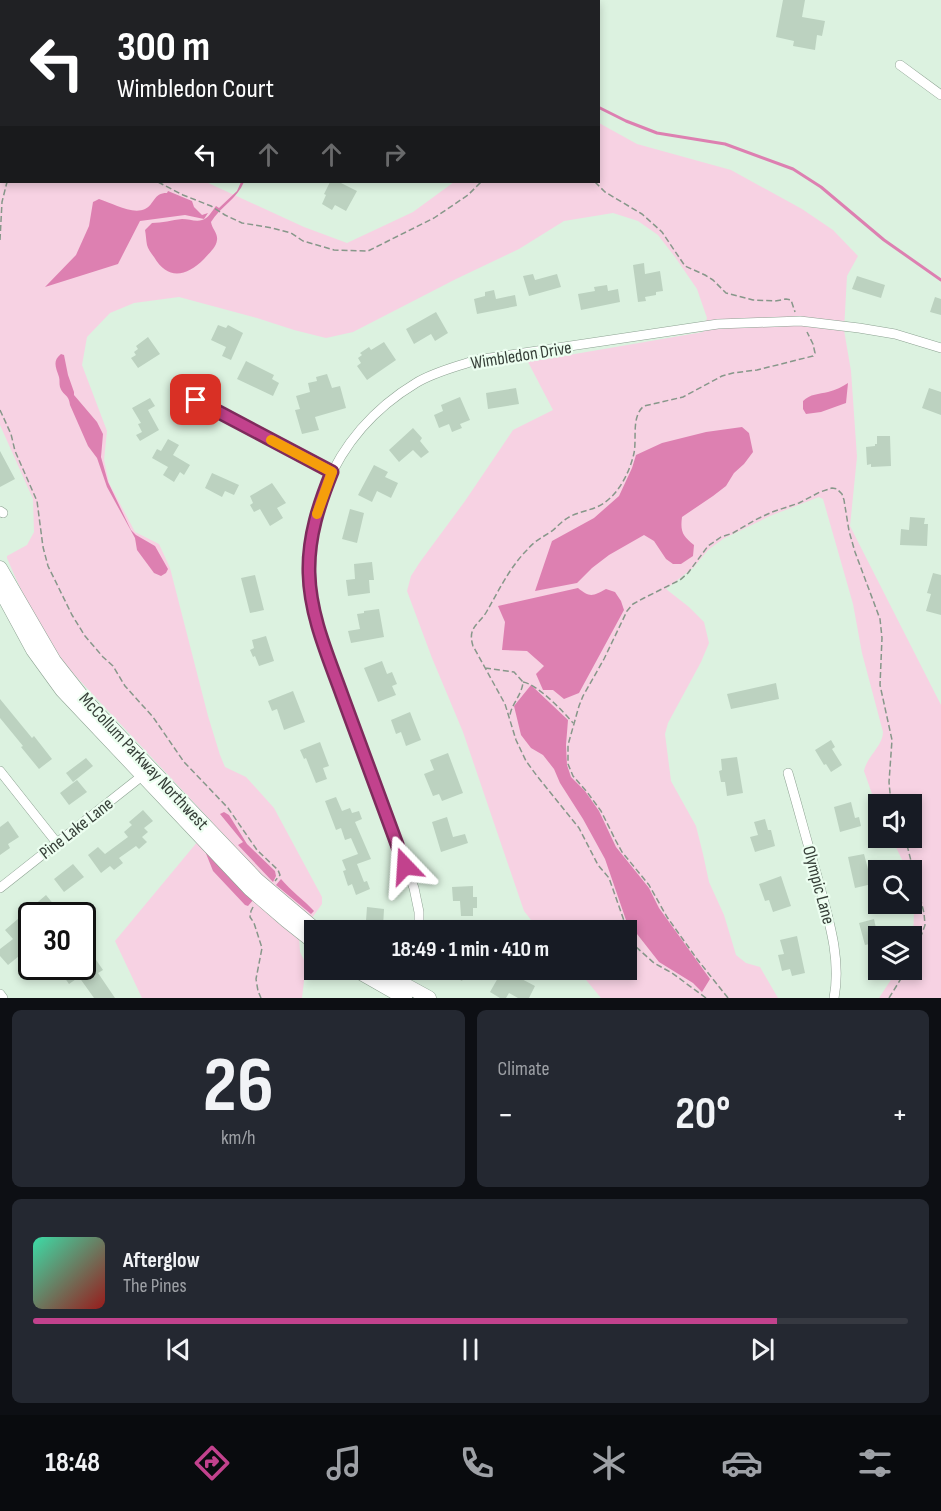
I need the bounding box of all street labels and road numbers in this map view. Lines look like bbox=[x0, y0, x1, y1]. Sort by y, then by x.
street label: Wimbledon Drive bbox=[469, 337, 573, 374]
street label: McCollum Parkway Northwest bbox=[75, 688, 213, 835]
street label: Pine Lake Lane bbox=[35, 793, 117, 864]
street label: Olympic Lane bbox=[798, 844, 839, 927]

